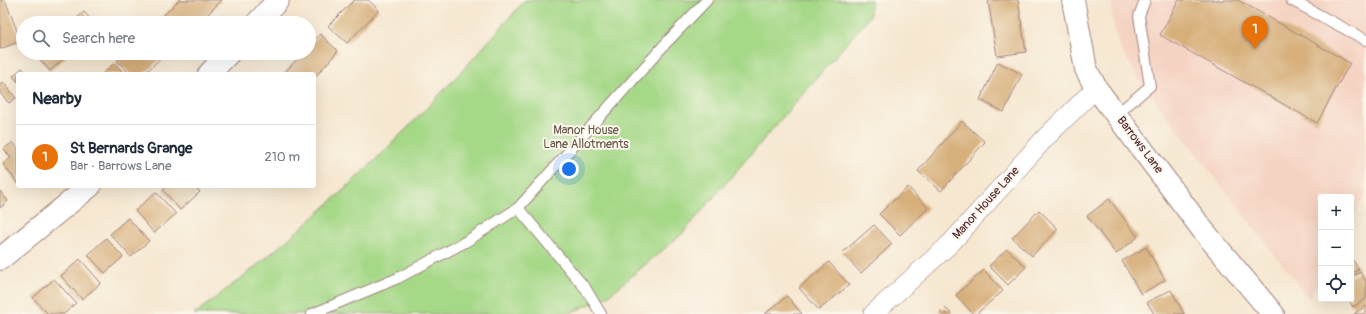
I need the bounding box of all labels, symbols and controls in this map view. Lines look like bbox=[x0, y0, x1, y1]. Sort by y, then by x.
search box bbox=[16, 16, 316, 60]
pin: 1 bbox=[1242, 16, 1268, 49]
icon: search bbox=[30, 27, 52, 49]
text: Search here bbox=[62, 29, 135, 48]
text: Nearby bbox=[32, 88, 81, 109]
street label: Barrows Lane bbox=[1114, 113, 1166, 177]
park label: Manor House Lane Allotments bbox=[543, 123, 629, 152]
text: St Bernards Grange bbox=[70, 139, 192, 158]
text: 1 bbox=[42, 149, 48, 165]
text: 210 m bbox=[264, 149, 300, 165]
text: Bar · Barrows Lane bbox=[70, 158, 171, 174]
your location bbox=[559, 159, 579, 179]
street label: Manor House Lane bbox=[949, 163, 1023, 243]
map controls bbox=[1318, 194, 1354, 302]
button: + bbox=[1318, 194, 1354, 230]
button: − bbox=[1318, 230, 1354, 266]
button: locate bbox=[1318, 266, 1354, 302]

